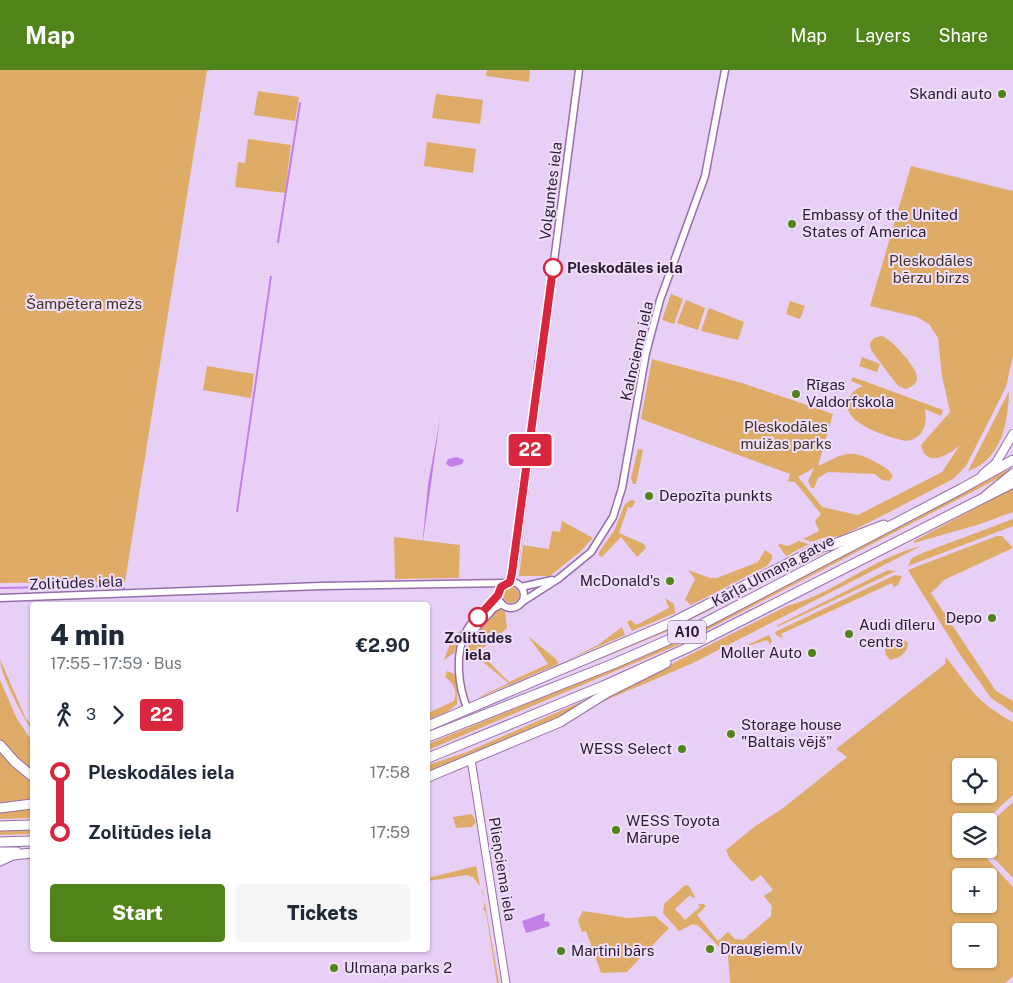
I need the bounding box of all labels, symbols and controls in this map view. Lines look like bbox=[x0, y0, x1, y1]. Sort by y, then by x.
text: Map bbox=[25, 21, 75, 49]
text: Map bbox=[791, 25, 827, 46]
text: Layers bbox=[855, 25, 911, 46]
text: Share bbox=[939, 25, 988, 46]
place label: Skandi auto bbox=[909, 85, 992, 102]
marker: Skandi auto bbox=[996, 88, 1008, 100]
street label: Volguntes iela bbox=[536, 141, 565, 241]
place label: Embassy of the United States of America bbox=[802, 206, 958, 240]
marker: Embassy of the United States of America bbox=[786, 218, 798, 230]
park label: Pleskodāles bērzu birzs bbox=[889, 252, 973, 286]
marker: Pleskodāles iela bbox=[543, 258, 563, 278]
place label: Pleskodāles iela bbox=[567, 259, 683, 276]
park label: Šampētera mežs bbox=[26, 295, 142, 312]
street label: Kalnciema iela bbox=[617, 299, 656, 402]
place label: Rīgas Valdorfskola bbox=[806, 376, 894, 410]
marker: Rīgas Valdorfskola bbox=[790, 388, 802, 400]
park label: Pleskodāles muižas parks bbox=[740, 418, 832, 452]
line badge: 22 bbox=[508, 434, 552, 466]
text: 22 bbox=[519, 439, 541, 460]
place label: Depozīta punkts bbox=[659, 487, 772, 504]
marker: Depozīta punkts bbox=[643, 490, 655, 502]
street label: Kārļa Ulmaņa gatve bbox=[709, 531, 837, 610]
street label: Zolitūdes iela bbox=[29, 572, 123, 593]
place label: McDonald's bbox=[580, 572, 660, 589]
marker: McDonald's bbox=[664, 575, 676, 587]
marker: Zolitūdes iela bbox=[468, 607, 488, 627]
place label: Depo bbox=[946, 609, 982, 626]
marker: Depo bbox=[986, 612, 998, 624]
place label: Audi dīleru centrs bbox=[859, 616, 935, 650]
text: 4 min bbox=[50, 618, 125, 651]
road number: A10 bbox=[668, 620, 706, 644]
marker: Audi dīleru centrs bbox=[843, 628, 855, 640]
place label: Zolitūdes iela bbox=[444, 629, 512, 663]
text: €2.90 bbox=[356, 634, 410, 656]
place label: Moller Auto bbox=[720, 644, 802, 661]
marker: Moller Auto bbox=[806, 647, 818, 659]
text: 17:55 – 17:59 · Bus bbox=[50, 654, 182, 673]
icon: walk bbox=[50, 701, 78, 729]
icon: forward bbox=[104, 701, 132, 729]
text: 22 bbox=[150, 704, 173, 725]
text: 3 bbox=[86, 705, 96, 724]
place label: Storage house "Baltais vējš" bbox=[741, 716, 842, 750]
marker: Storage house "Baltais vējš" bbox=[725, 728, 737, 740]
place label: WESS Select bbox=[580, 740, 672, 757]
marker: WESS Select bbox=[676, 743, 688, 755]
map controls bbox=[952, 758, 997, 968]
button: locate bbox=[952, 758, 997, 803]
text: Pleskodāles iela bbox=[88, 761, 234, 783]
text: 17:58 bbox=[370, 763, 410, 782]
place label: WESS Toyota Mārupe bbox=[626, 812, 720, 846]
button: layers bbox=[952, 813, 997, 858]
street label: Plieņciema iela bbox=[486, 816, 519, 922]
text: Zolitūdes iela bbox=[88, 821, 211, 843]
text: 17:59 bbox=[370, 823, 410, 842]
marker: WESS Toyota Mārupe bbox=[610, 824, 622, 836]
button: + bbox=[952, 868, 997, 913]
button: Start bbox=[50, 884, 225, 942]
button: Tickets bbox=[235, 884, 410, 942]
button: − bbox=[952, 923, 997, 968]
place label: Draugiem.lv bbox=[720, 940, 803, 957]
place label: Martini bārs bbox=[571, 942, 654, 959]
marker: Draugiem.lv bbox=[704, 943, 716, 955]
marker: Martini bārs bbox=[555, 945, 567, 957]
place label: Ulmaņa parks 2 bbox=[344, 959, 452, 976]
marker: Ulmaņa parks 2 bbox=[328, 962, 340, 974]

